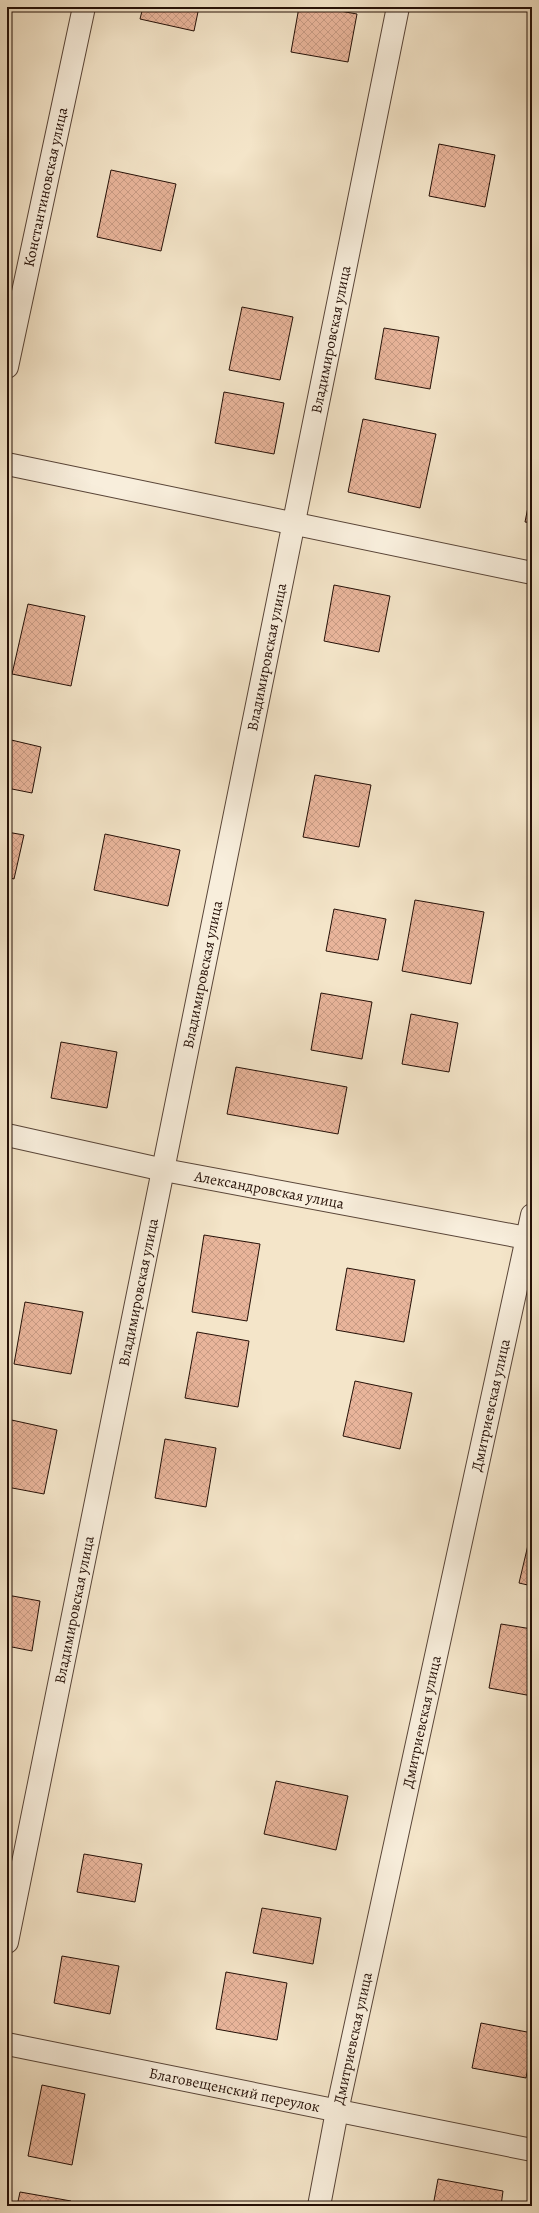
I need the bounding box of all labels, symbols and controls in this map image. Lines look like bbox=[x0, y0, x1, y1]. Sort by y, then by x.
street label: Константиновская улица bbox=[19, 105, 72, 269]
street label: Владимировская улица bbox=[306, 264, 356, 415]
street label: Владимировская улица bbox=[242, 581, 291, 733]
street label: Владимировская улица bbox=[178, 899, 227, 1050]
street label: Александровская улица bbox=[192, 1166, 346, 1214]
street label: Владимировская улица bbox=[114, 1216, 163, 1368]
street label: Дмитриевская улица bbox=[466, 1337, 515, 1473]
street label: Владимировская улица bbox=[49, 1534, 99, 1685]
street label: Дмитриевская улица bbox=[398, 1654, 446, 1790]
street label: Дмитриевская улица bbox=[329, 1970, 377, 2107]
street label: Благовещенский переулок bbox=[147, 2063, 322, 2117]

